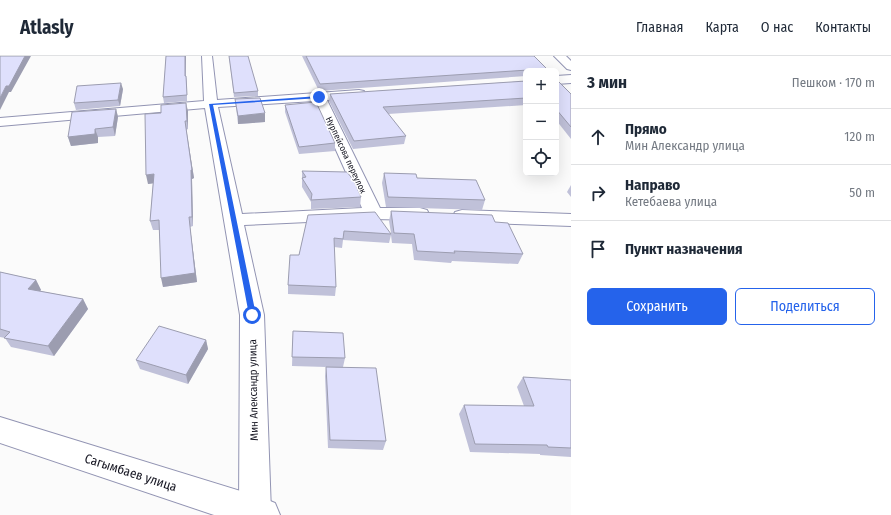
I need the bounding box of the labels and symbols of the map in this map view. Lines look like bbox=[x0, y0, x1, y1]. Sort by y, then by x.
route end bbox=[310, 88, 328, 106]
street label: Нурпейсова переулок bbox=[324, 115, 369, 196]
route start bbox=[243, 306, 261, 324]
street label: Мин Александр улица bbox=[246, 339, 261, 441]
street label: Сагымбаев улица bbox=[83, 451, 179, 494]

